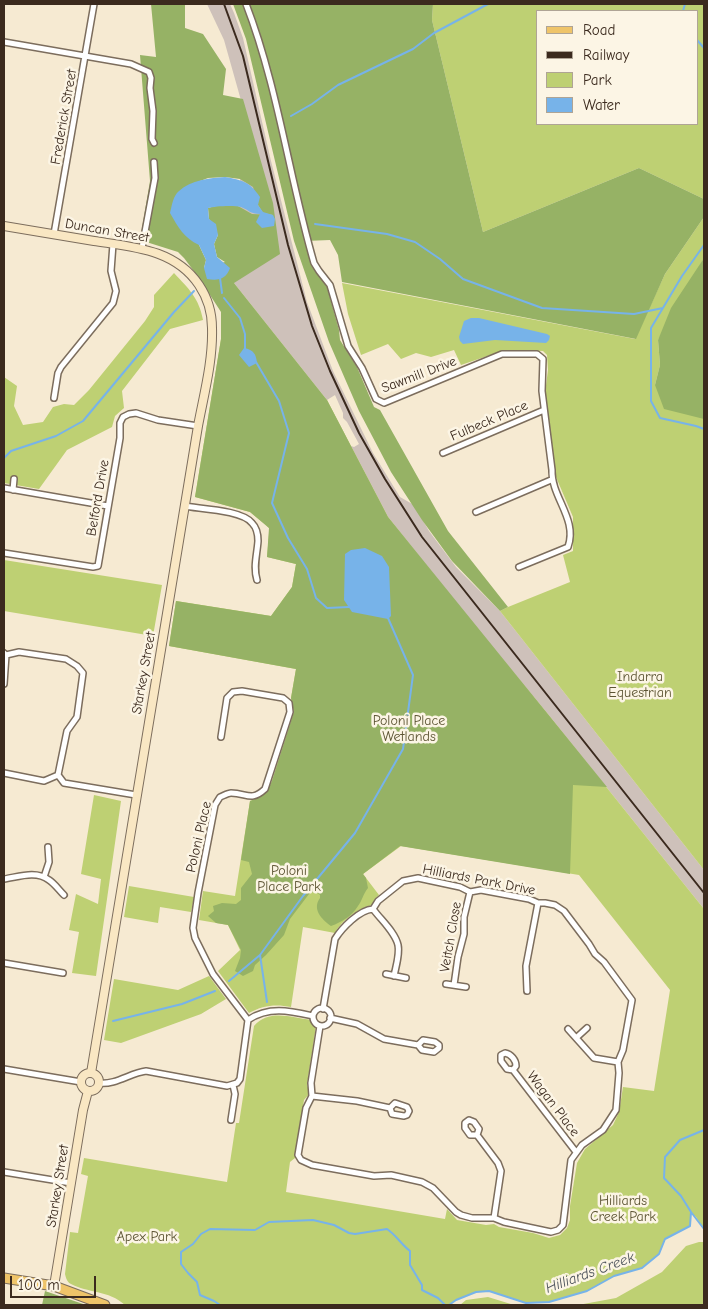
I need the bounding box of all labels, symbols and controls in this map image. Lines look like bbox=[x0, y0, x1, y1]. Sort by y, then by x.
legend bbox=[536, 10, 698, 125]
text: Road bbox=[583, 21, 615, 39]
text: Railway bbox=[583, 46, 629, 64]
street label: Frederick Street bbox=[47, 68, 81, 166]
text: Park bbox=[583, 71, 612, 89]
text: Water bbox=[583, 96, 620, 114]
street label: Duncan Street bbox=[64, 215, 150, 247]
street label: Sawmill Drive bbox=[379, 353, 459, 397]
street label: Fulbeck Place bbox=[448, 397, 530, 445]
street label: Belford Drive bbox=[83, 459, 113, 537]
street label: Starkey Street bbox=[128, 630, 160, 716]
park label: Indarra Equestrian bbox=[608, 669, 672, 702]
park label: Poloni Place Wetlands bbox=[373, 713, 445, 746]
street label: Poloni Place bbox=[183, 800, 215, 874]
street label: Hilliards Park Drive bbox=[421, 861, 537, 899]
park label: Poloni Place Park bbox=[257, 863, 321, 896]
street label: Veitch Close bbox=[437, 901, 465, 973]
street label: Wagan Place bbox=[523, 1068, 583, 1140]
street label: Starkey Street bbox=[43, 1143, 73, 1229]
park label: Hilliards Creek Park bbox=[590, 1193, 656, 1226]
park label: Apex Park bbox=[117, 1229, 177, 1245]
water label: Hilliards Creek bbox=[543, 1249, 637, 1297]
scale bar bbox=[12, 1266, 99, 1298]
text: 100 m bbox=[18, 1276, 60, 1294]

